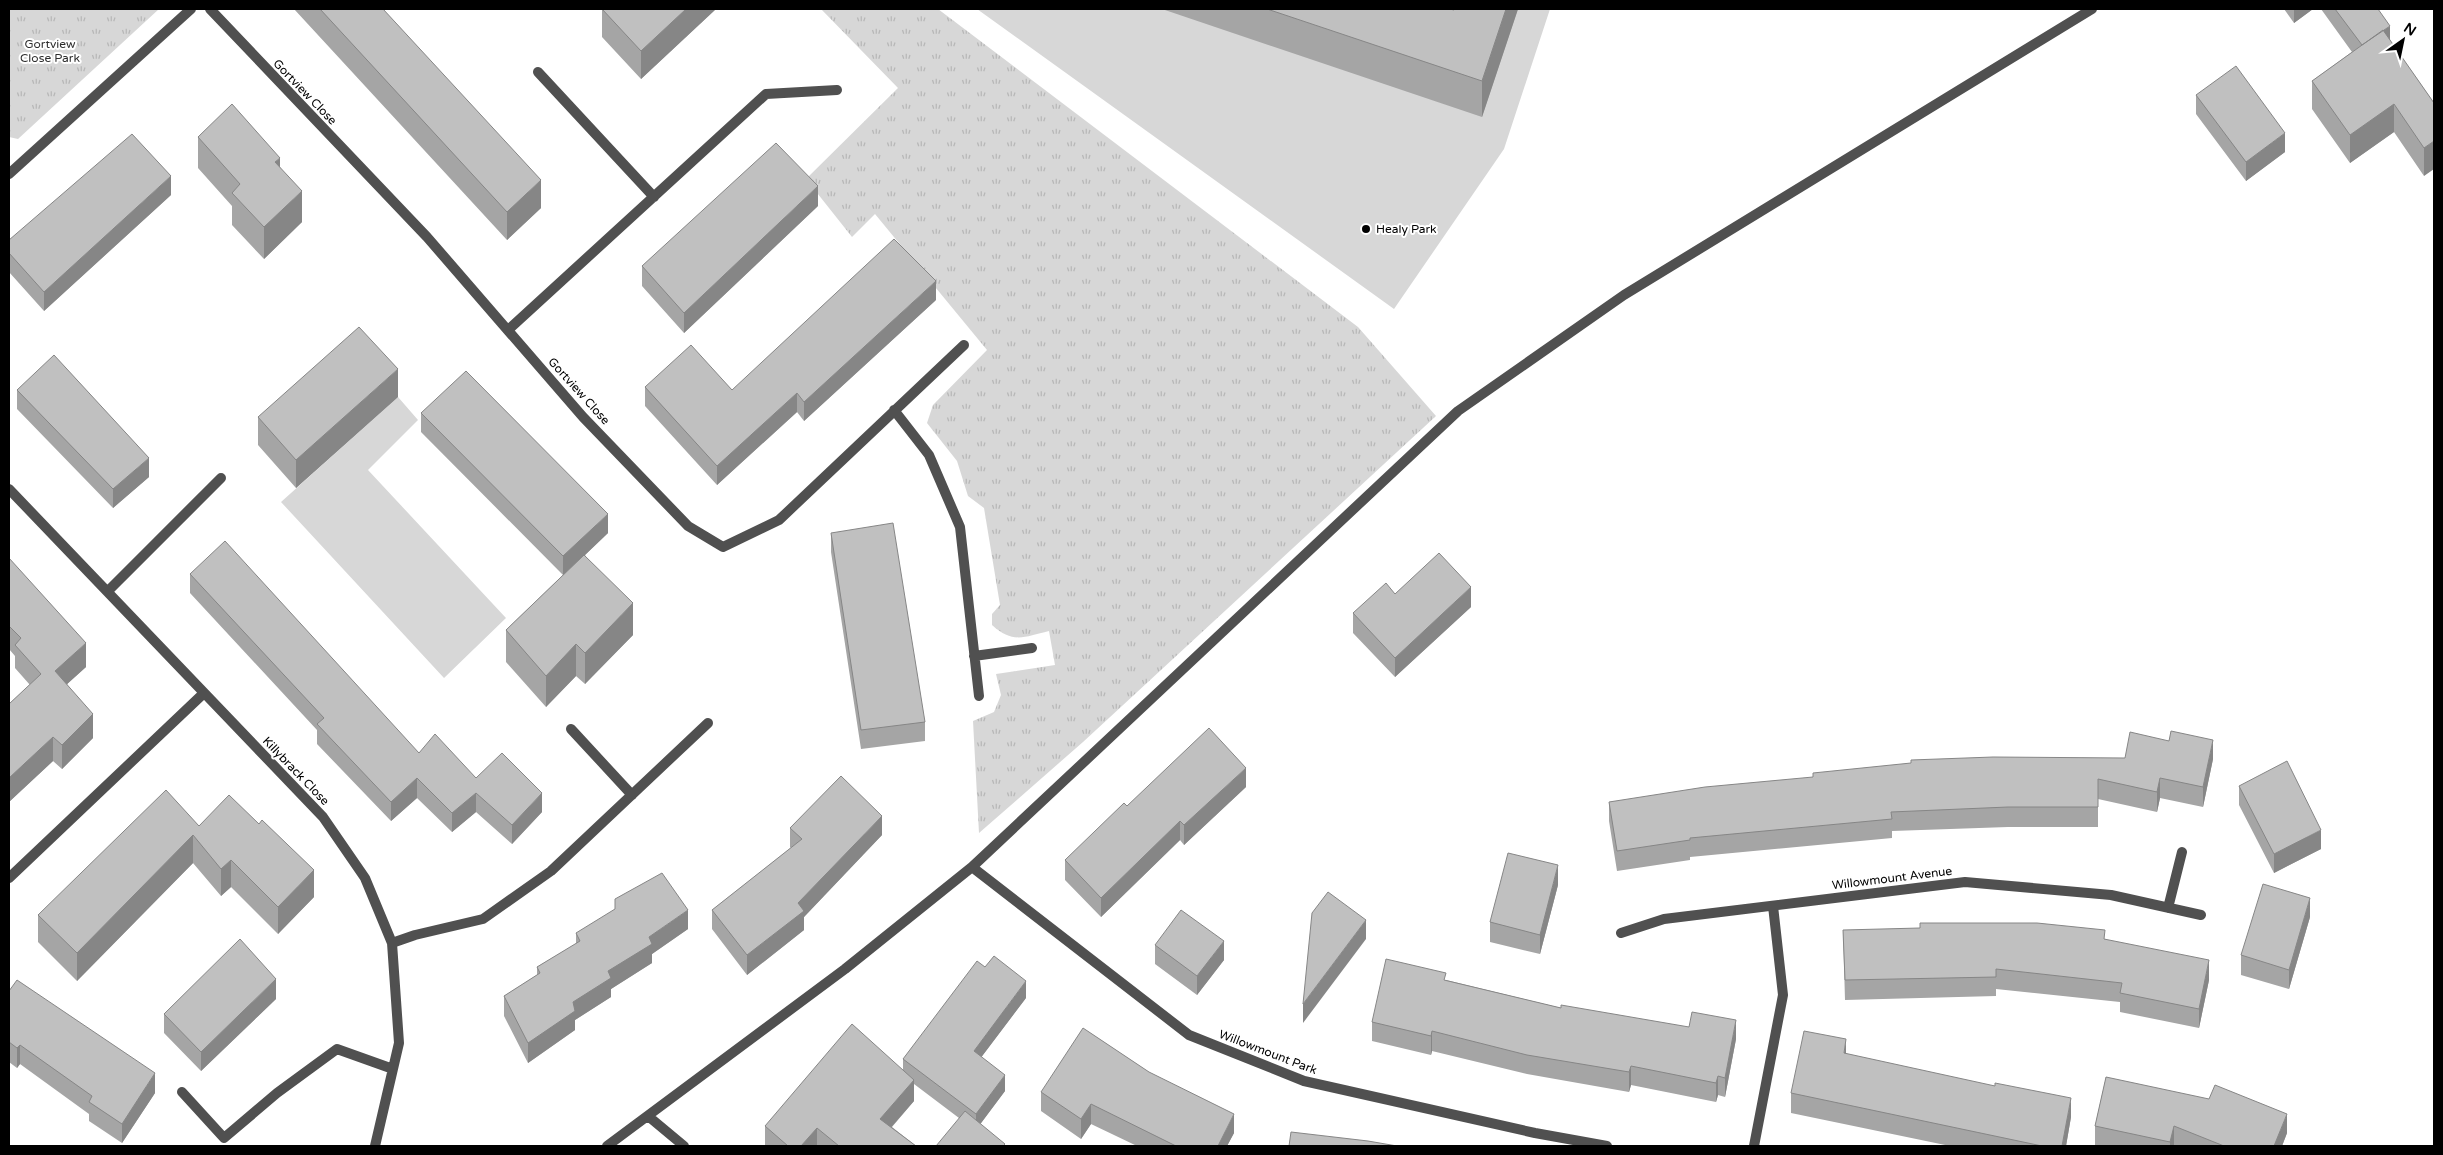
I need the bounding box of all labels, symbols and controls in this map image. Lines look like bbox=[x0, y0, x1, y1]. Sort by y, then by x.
north arrow bbox=[2378, 15, 2428, 65]
text: N bbox=[2400, 19, 2419, 40]
park label: Gortview Close Park bbox=[20, 37, 80, 65]
street label: Gortview Close bbox=[270, 56, 340, 128]
place label: Healy Park bbox=[1376, 222, 1437, 236]
marker: Healy Park bbox=[1360, 223, 1372, 235]
street label: Gortview Close bbox=[545, 355, 613, 428]
street label: Killybrack Close bbox=[260, 734, 332, 808]
street label: Willowmount Avenue bbox=[1831, 864, 1953, 892]
street label: Willowmount Park bbox=[1217, 1027, 1319, 1077]

